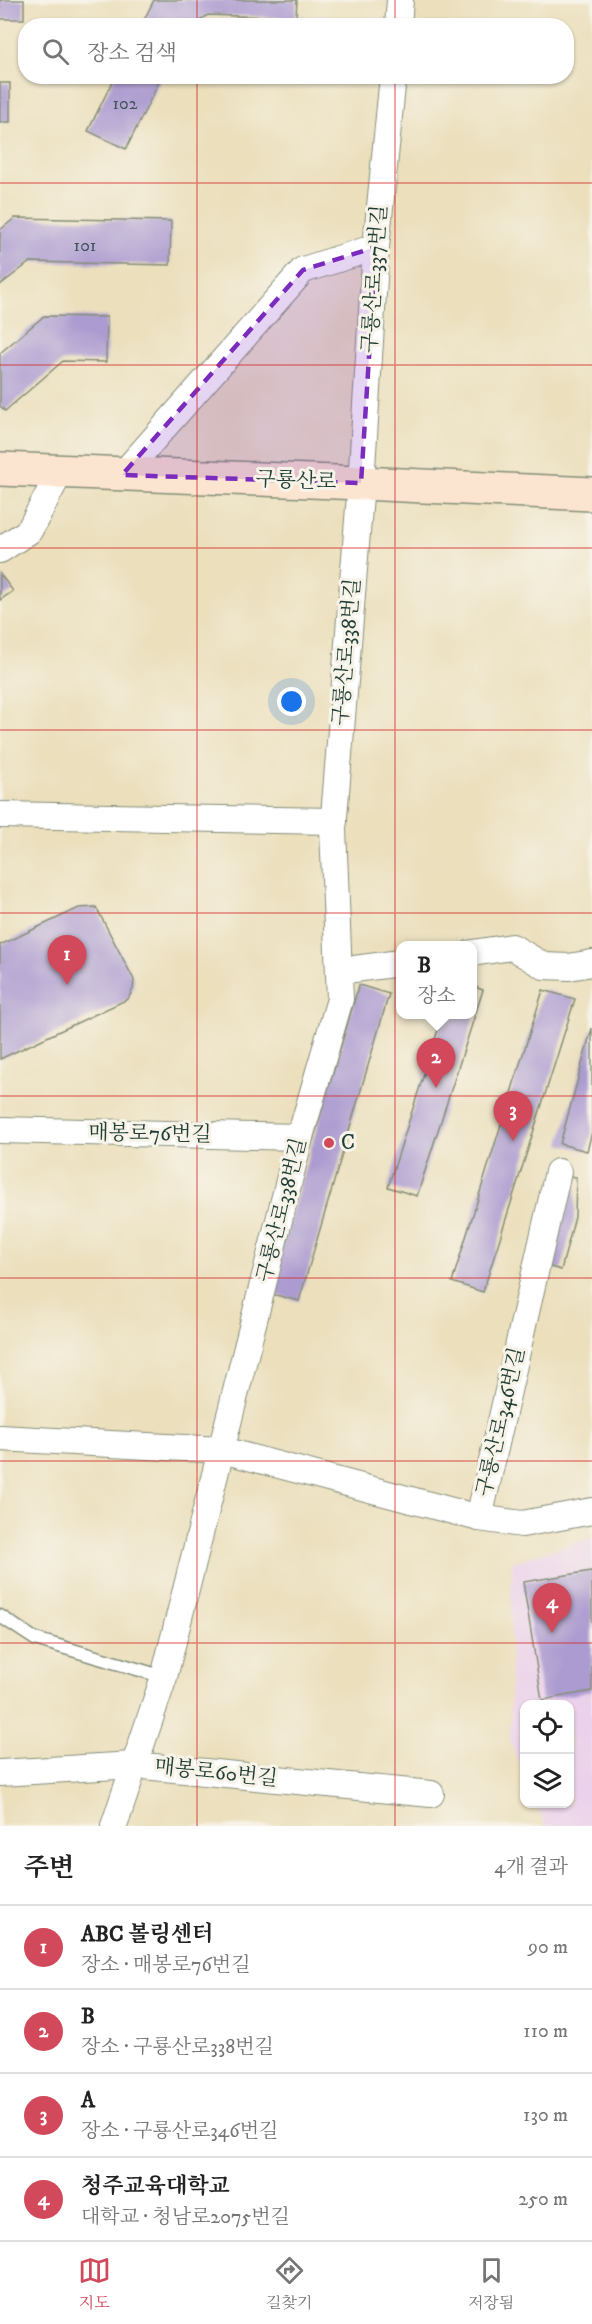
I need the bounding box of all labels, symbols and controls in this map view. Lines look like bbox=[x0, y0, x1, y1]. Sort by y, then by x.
search box bbox=[18, 18, 574, 84]
icon: search bbox=[39, 35, 72, 68]
text: 장소 검색 bbox=[87, 40, 177, 67]
house number: 102 bbox=[112, 93, 138, 115]
street label: 구룡산로337번길 bbox=[357, 204, 393, 354]
house number: 101 bbox=[74, 235, 96, 257]
street label: 구룡산로 bbox=[255, 467, 337, 495]
street label: 구룡산로338번길 bbox=[328, 577, 366, 727]
your location bbox=[277, 687, 306, 716]
pin: 1 bbox=[48, 936, 86, 985]
popup bbox=[396, 941, 477, 1019]
text: B bbox=[417, 952, 431, 979]
text: 장소 bbox=[417, 984, 456, 1009]
pin: 2 bbox=[416, 1038, 456, 1088]
pin: 3 bbox=[494, 1092, 532, 1141]
street label: 매봉로76번길 bbox=[88, 1120, 212, 1148]
place label: C bbox=[341, 1130, 355, 1156]
street label: 구룡산로338번길 bbox=[251, 1135, 313, 1285]
marker: C bbox=[322, 1136, 336, 1150]
street label: 구룡산로346번길 bbox=[471, 1345, 531, 1499]
pin: 4 bbox=[532, 1584, 572, 1633]
map controls bbox=[520, 1700, 574, 1808]
button: locate bbox=[520, 1700, 574, 1754]
street label: 매봉로60번길 bbox=[153, 1754, 279, 1792]
button: layers bbox=[520, 1754, 574, 1808]
text: 주변 bbox=[24, 1852, 74, 1885]
text: 4개 결과 bbox=[494, 1855, 568, 1880]
text: ABC 볼링센터 bbox=[81, 1921, 213, 1948]
text: 1 bbox=[40, 1935, 47, 1960]
text: 90 m bbox=[528, 1935, 568, 1960]
text: 장소 · 매봉로76번길 bbox=[81, 1953, 251, 1978]
text: B bbox=[81, 2003, 95, 2030]
text: 2 bbox=[39, 2019, 48, 2044]
text: 110 m bbox=[523, 2019, 568, 2044]
text: 장소 · 구룡산로338번길 bbox=[81, 2035, 274, 2060]
text: A bbox=[81, 2087, 95, 2114]
text: 3 bbox=[40, 2103, 47, 2128]
text: 130 m bbox=[523, 2103, 568, 2128]
text: 장소 · 구룡산로346번길 bbox=[81, 2119, 278, 2144]
text: 청주교육대학교 bbox=[81, 2173, 230, 2200]
text: 4 bbox=[38, 2187, 49, 2212]
text: 250 m bbox=[518, 2187, 568, 2212]
text: 대학교 · 청남로2075번길 bbox=[81, 2205, 290, 2230]
tab: 지도 bbox=[78, 2254, 111, 2313]
tab: 길찾기 bbox=[266, 2254, 312, 2313]
tab: 저장됨 bbox=[468, 2254, 514, 2313]

